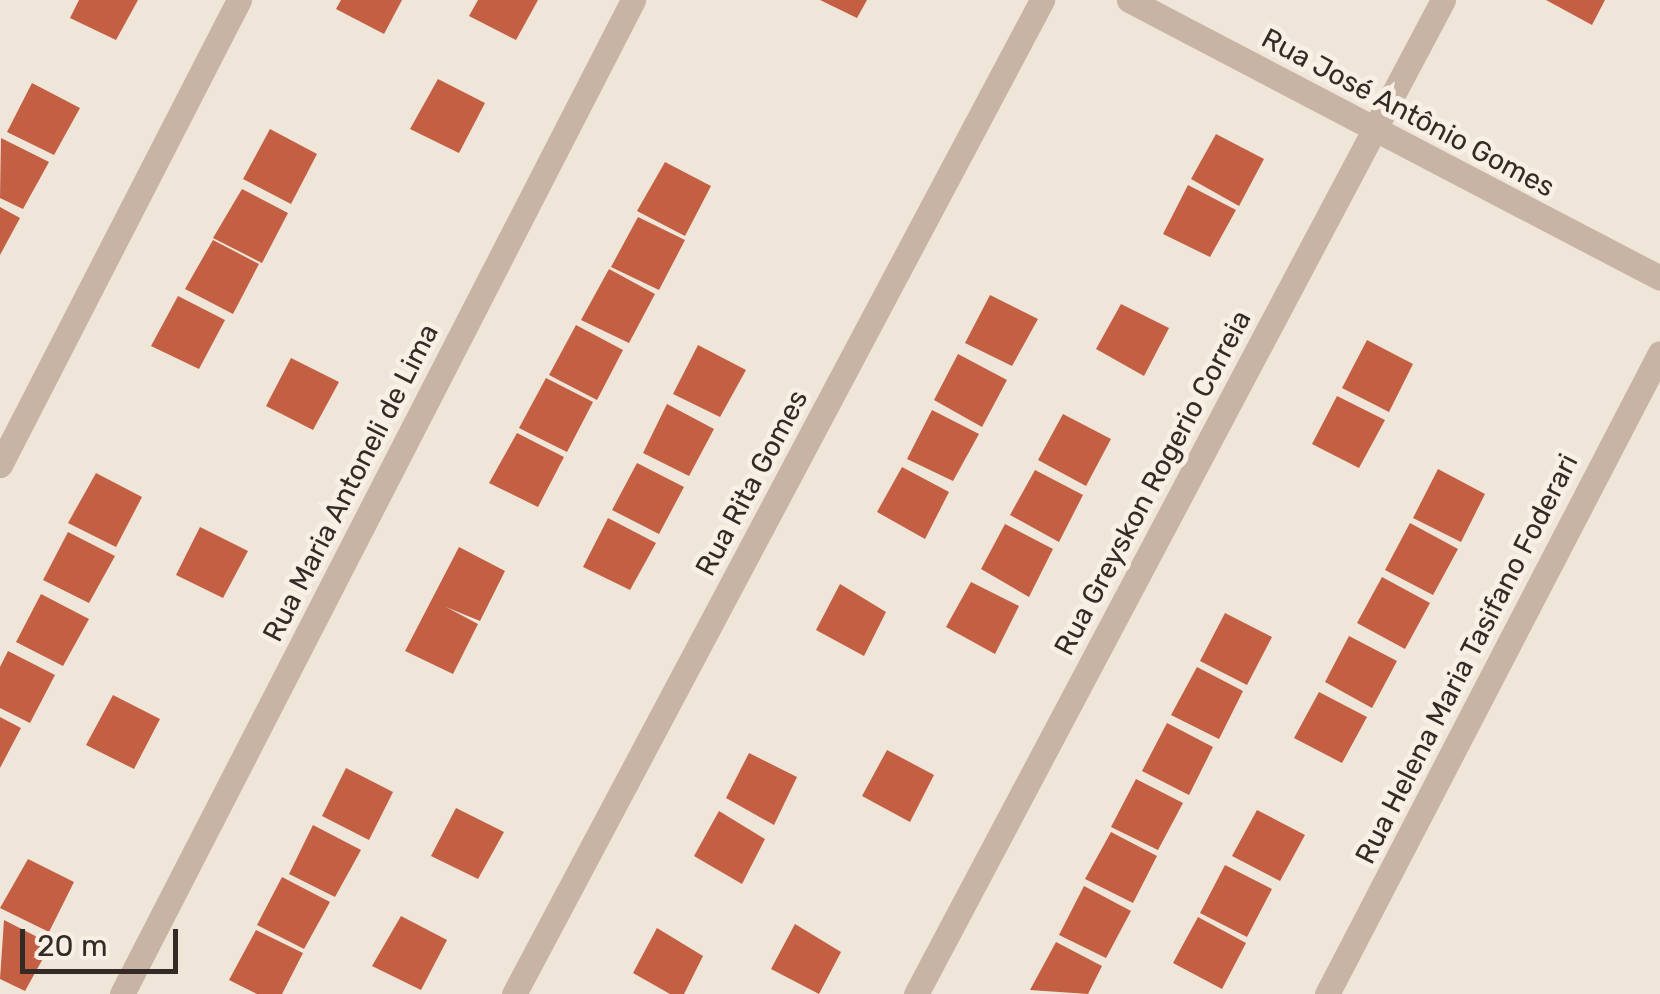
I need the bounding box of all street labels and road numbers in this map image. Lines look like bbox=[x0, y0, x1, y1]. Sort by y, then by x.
street label: Rua José Antônio Gomes bbox=[1256, 21, 1560, 205]
street label: Rua Greyskon Rogerio Correia bbox=[1048, 305, 1258, 661]
street label: Rua Maria Antoneli de Lima bbox=[256, 318, 446, 648]
street label: Rua Rita Gomes bbox=[689, 384, 815, 582]
street label: Rua Helena Maria Tasifano Foderari bbox=[1348, 448, 1586, 870]

